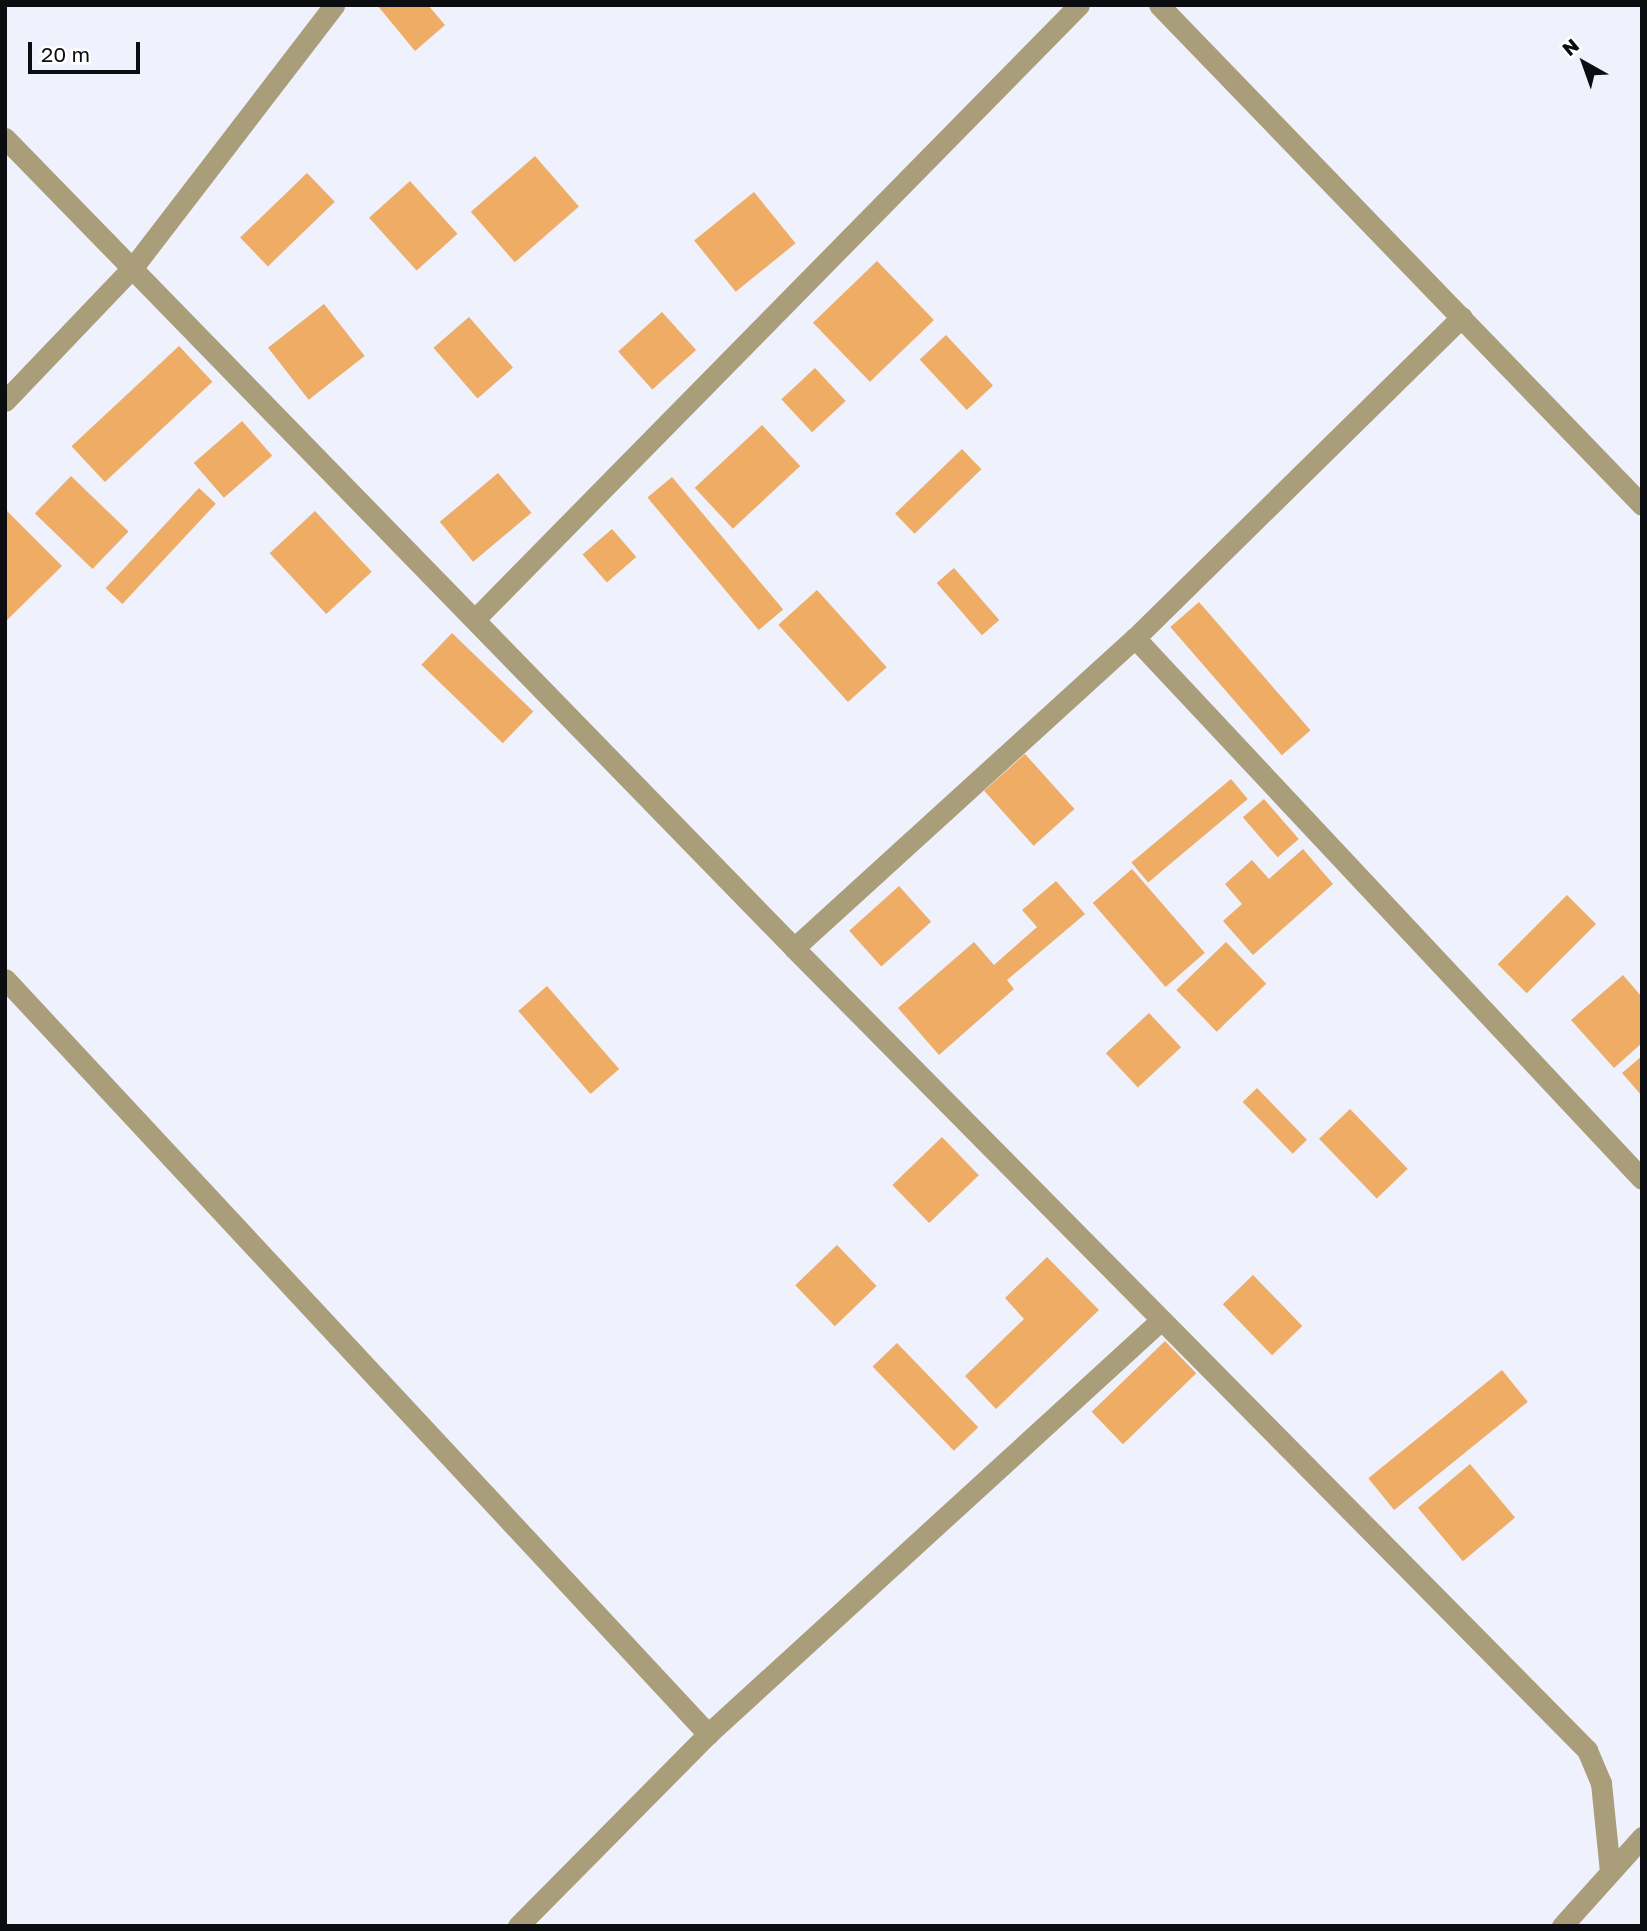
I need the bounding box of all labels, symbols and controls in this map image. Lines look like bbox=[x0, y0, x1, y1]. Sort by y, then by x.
scale bar bbox=[32, 28, 144, 72]
north arrow bbox=[1549, 28, 1619, 98]
text: N bbox=[1557, 33, 1583, 60]
text: 20 m bbox=[41, 41, 90, 67]

